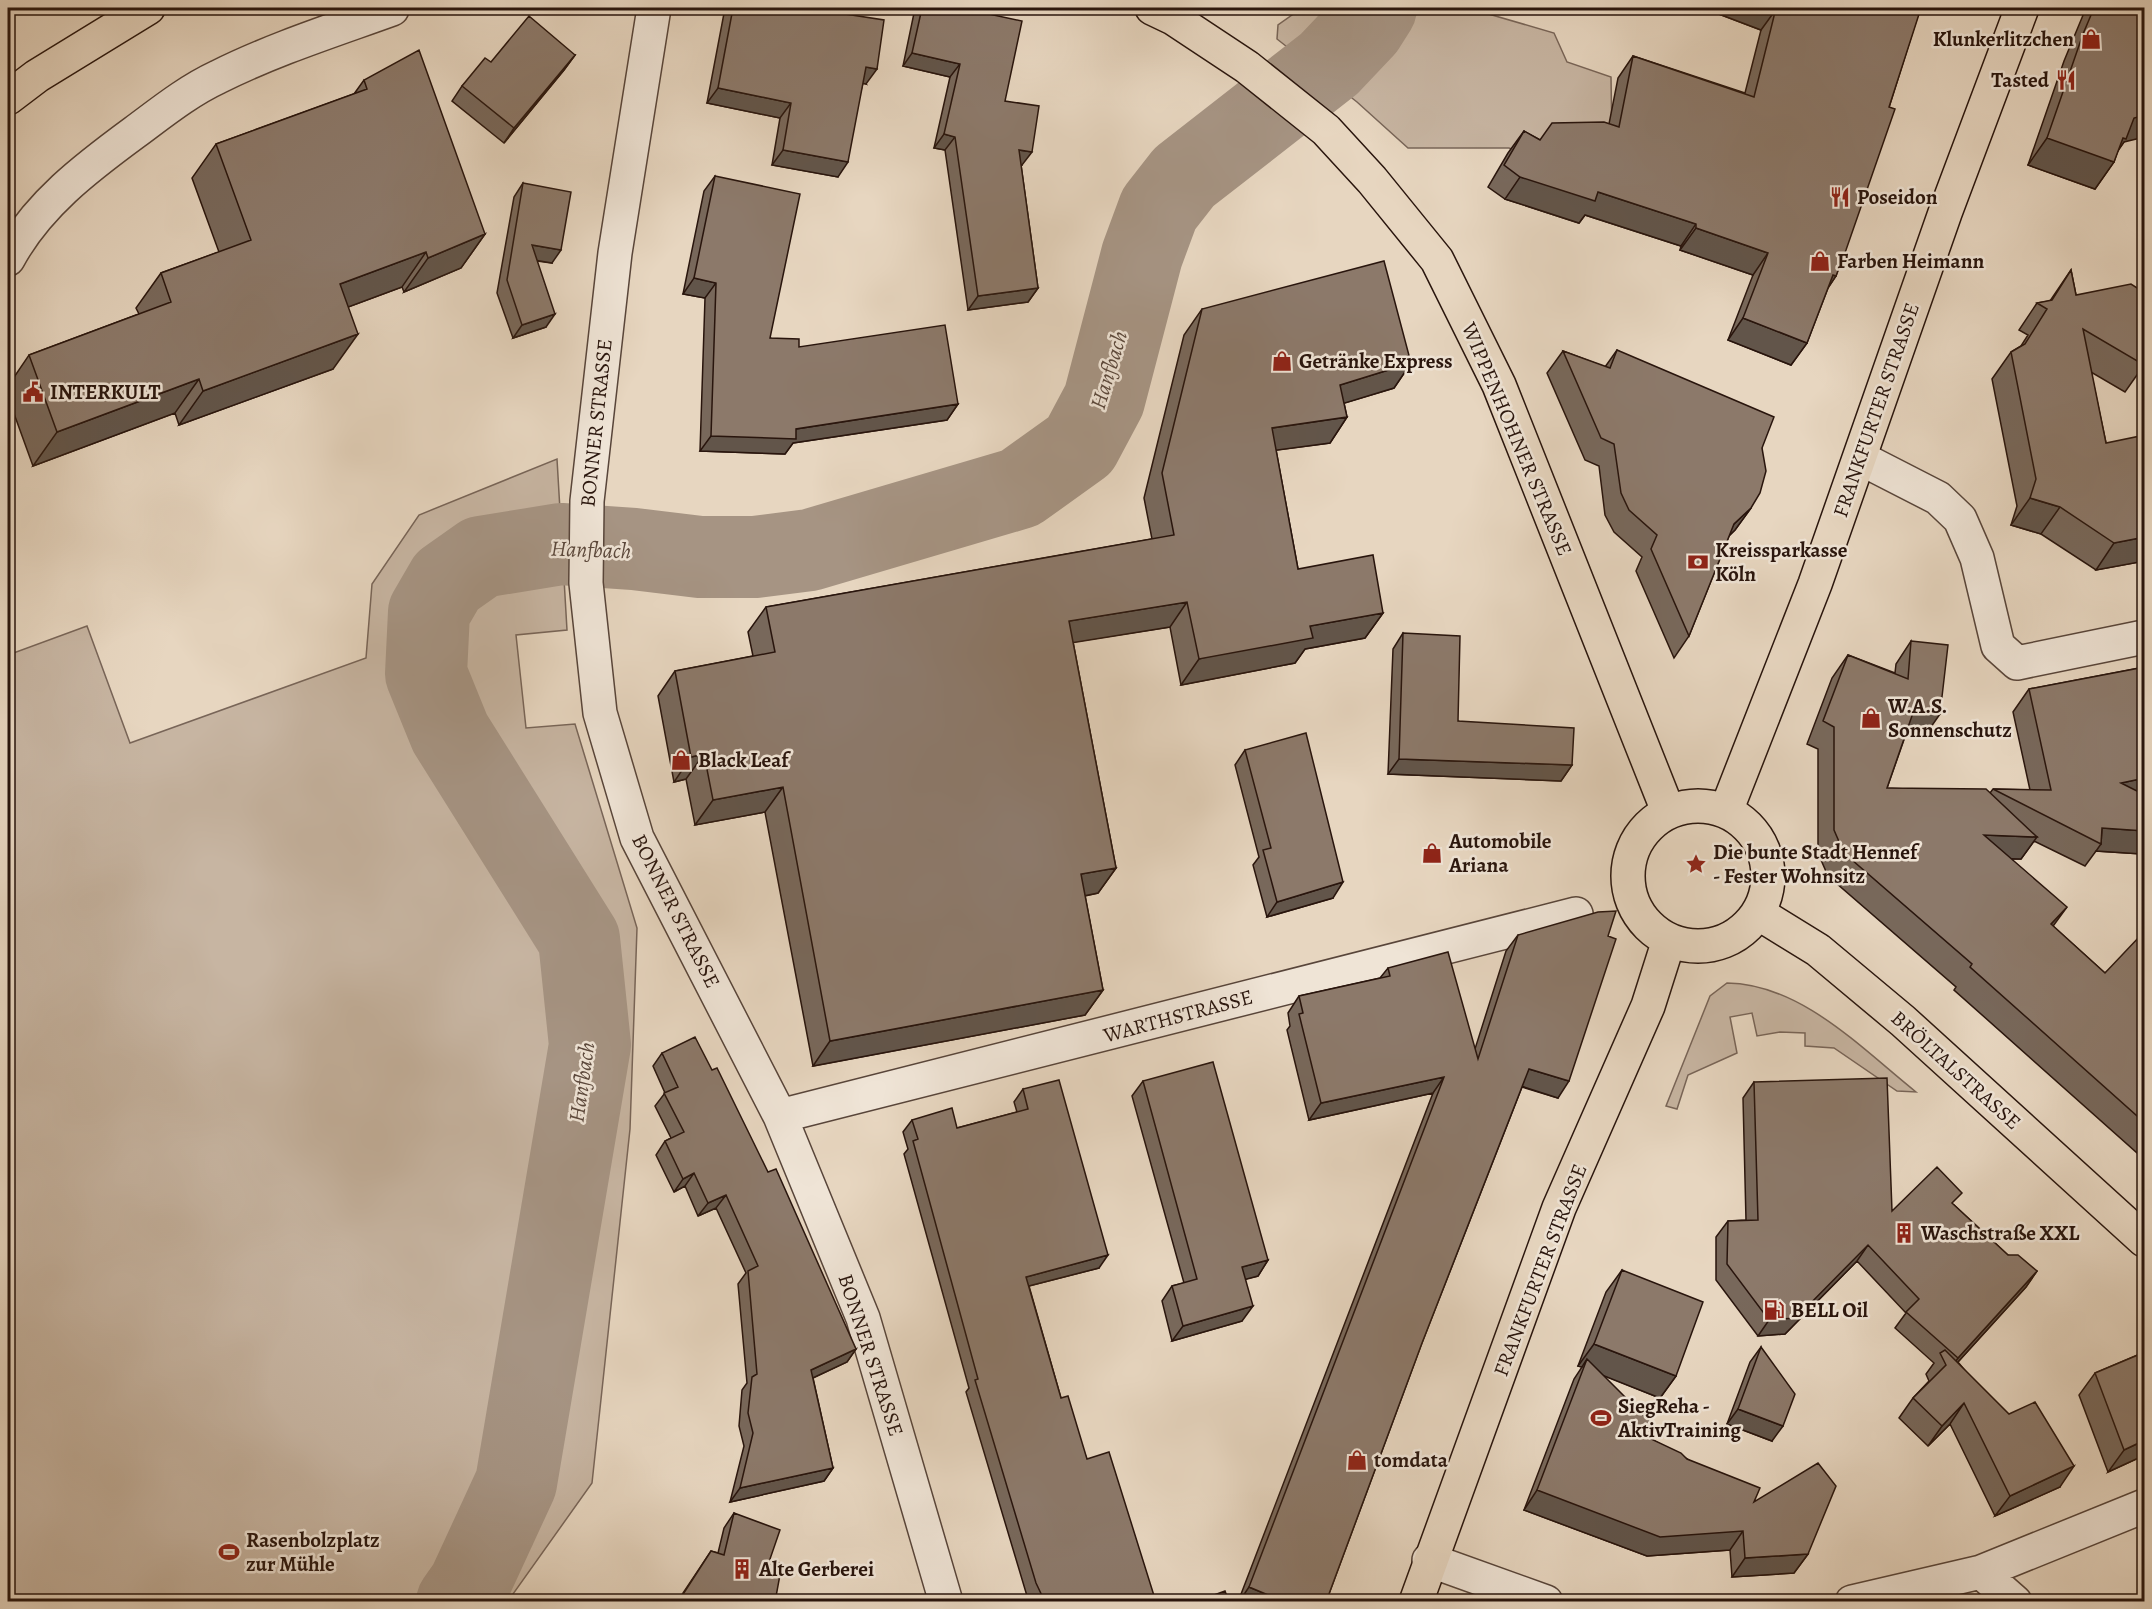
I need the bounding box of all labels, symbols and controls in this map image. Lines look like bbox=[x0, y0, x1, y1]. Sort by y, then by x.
place label: Klunkerlitzchen bbox=[1933, 25, 2074, 53]
shop icon: Klunkerlitzchen bbox=[2079, 27, 2103, 51]
place label: Tasted bbox=[1991, 66, 2050, 94]
restaurant icon: Tasted bbox=[2054, 68, 2078, 92]
place label: Poseidon bbox=[1857, 183, 1938, 211]
restaurant icon: Poseidon bbox=[1828, 185, 1852, 209]
place label: Farben Heimann bbox=[1837, 247, 1984, 275]
shop icon: Farben Heimann bbox=[1808, 249, 1832, 273]
street label: FRANKFURTER STRASSE bbox=[1826, 299, 1926, 521]
street label: WIPPENHOHNER STRASSE bbox=[1455, 317, 1579, 560]
water label: Hanfbach bbox=[1083, 327, 1135, 413]
street label: BONNER STRASSE bbox=[573, 337, 619, 509]
place label: Getränke Express bbox=[1299, 347, 1453, 375]
shop icon: Getränke Express bbox=[1270, 349, 1294, 373]
place label: INTERKULT bbox=[50, 378, 160, 406]
public building icon: INTERKULT bbox=[21, 380, 45, 404]
water label: Hanfbach bbox=[550, 534, 632, 566]
place label: Kreissparkasse Köln bbox=[1715, 536, 1848, 588]
bank icon: Kreissparkasse Köln bbox=[1686, 550, 1710, 574]
place label: W.A.S. Sonnenschutz bbox=[1887, 692, 2012, 744]
shop icon: W.A.S. Sonnenschutz bbox=[1859, 706, 1883, 730]
place label: Black Leaf bbox=[698, 746, 791, 774]
shop icon: Black Leaf bbox=[669, 748, 693, 772]
place label: Automobile Ariana bbox=[1448, 827, 1552, 879]
street label: BONNER STRASSE bbox=[625, 829, 727, 993]
place label: Die bunte Stadt Hennef - Fester Wohnsitz bbox=[1713, 838, 1920, 890]
shop icon: Automobile Ariana bbox=[1420, 841, 1444, 865]
place icon: Die bunte Stadt Hennef - Fester Wohnsitz bbox=[1684, 852, 1708, 876]
street label: WARTHSTRASSE bbox=[1099, 983, 1256, 1050]
street label: BRÖLTALSTRASSE bbox=[1885, 1004, 2027, 1136]
water label: Hanfbach bbox=[562, 1040, 602, 1124]
street label: FRANKFURTER STRASSE bbox=[1487, 1160, 1593, 1380]
place label: Waschstraße XXL bbox=[1920, 1219, 2080, 1247]
building icon: Waschstraße XXL bbox=[1892, 1221, 1916, 1245]
street label: BONNER STRASSE bbox=[832, 1270, 910, 1440]
place label: BELL Oil bbox=[1791, 1296, 1869, 1324]
fuel station icon: BELL Oil bbox=[1762, 1298, 1786, 1322]
place label: SiegReha - AktivTraining bbox=[1617, 1392, 1741, 1444]
sports icon: SiegReha - AktivTraining bbox=[1589, 1406, 1613, 1430]
place label: tomdata bbox=[1374, 1446, 1449, 1474]
shop icon: tomdata bbox=[1345, 1448, 1369, 1472]
place label: Rasenbolzplatz zur Mühle bbox=[246, 1526, 380, 1578]
sports icon: Rasenbolzplatz zur Mühle bbox=[217, 1540, 241, 1564]
place label: Alte Gerberei bbox=[758, 1555, 874, 1583]
building icon: Alte Gerberei bbox=[730, 1557, 754, 1581]

